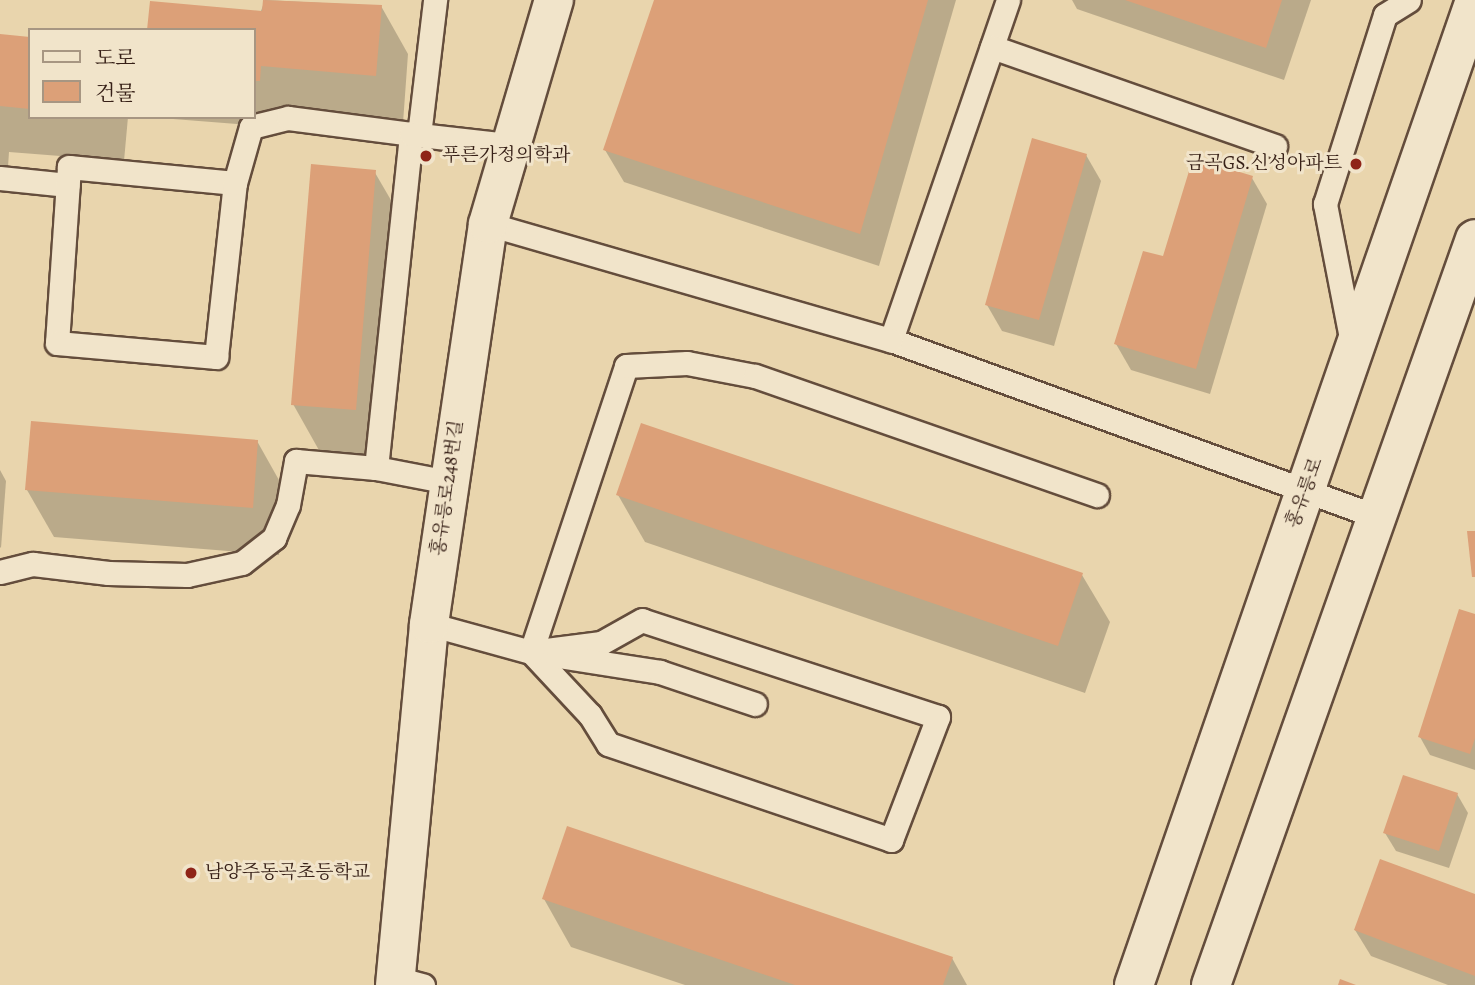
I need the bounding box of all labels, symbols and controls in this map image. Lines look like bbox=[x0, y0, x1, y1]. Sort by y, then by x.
legend bbox=[28, 28, 256, 119]
text: 도로 bbox=[95, 44, 136, 72]
text: 건물 bbox=[95, 79, 136, 107]
place label: 푸른가정의학과 bbox=[442, 145, 570, 167]
marker: 푸른가정의학과 bbox=[416, 146, 436, 166]
place label: 금곡GS.신성아파트 bbox=[1186, 153, 1342, 175]
marker: 금곡GS.신성아파트 bbox=[1348, 156, 1364, 172]
street label: 홍유릉로248번길 bbox=[427, 419, 469, 557]
street label: 홍유릉로 bbox=[1282, 455, 1328, 531]
place label: 남양주동곡초등학교 bbox=[205, 862, 370, 884]
marker: 남양주동곡초등학교 bbox=[183, 865, 199, 881]

